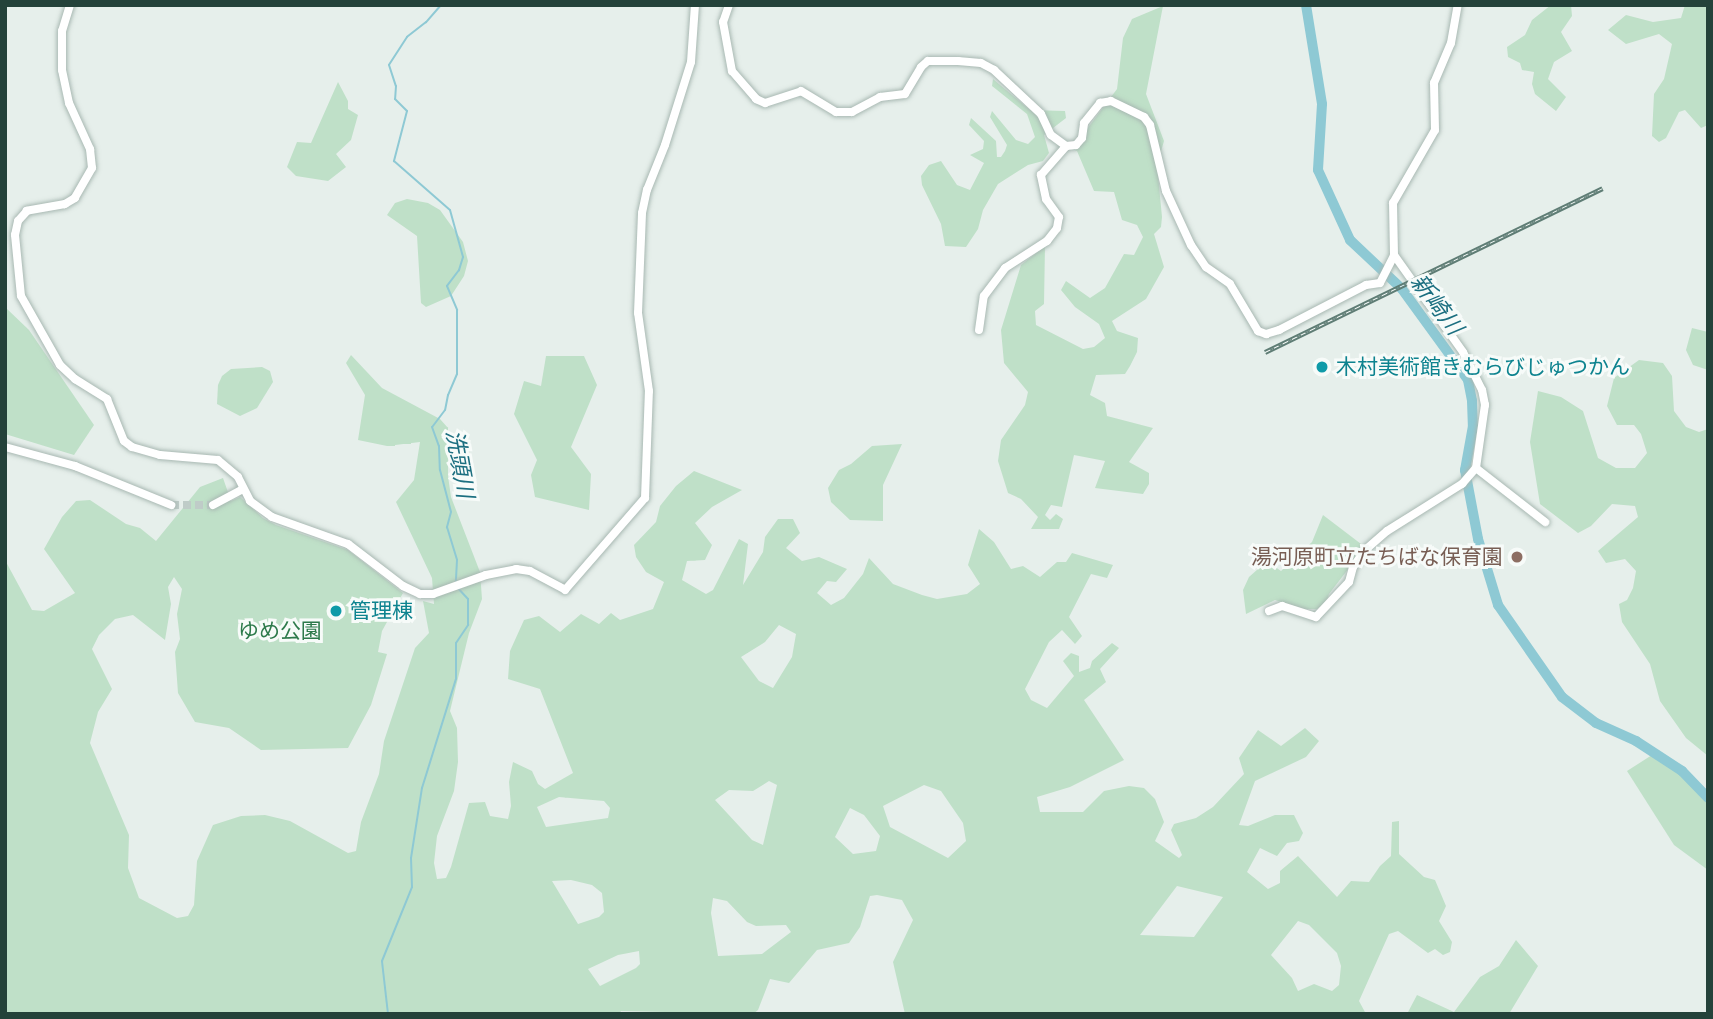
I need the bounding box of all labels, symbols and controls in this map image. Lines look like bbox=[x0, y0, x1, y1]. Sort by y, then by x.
water label: 新崎川 bbox=[1404, 269, 1468, 341]
place label: 木村美術館きむらびじゅつかん bbox=[1336, 354, 1630, 380]
marker: 木村美術館きむらびじゅつかん bbox=[1314, 359, 1330, 375]
water label: 洗頭川 bbox=[439, 428, 479, 500]
place label: 湯河原町立たちばな保育園 bbox=[1251, 544, 1503, 570]
marker: 湯河原町立たちばな保育園 bbox=[1509, 549, 1525, 565]
place label: 管理棟 bbox=[350, 598, 413, 624]
marker: 管理棟 bbox=[328, 603, 344, 619]
park label: ゆめ公園 bbox=[238, 618, 322, 644]

